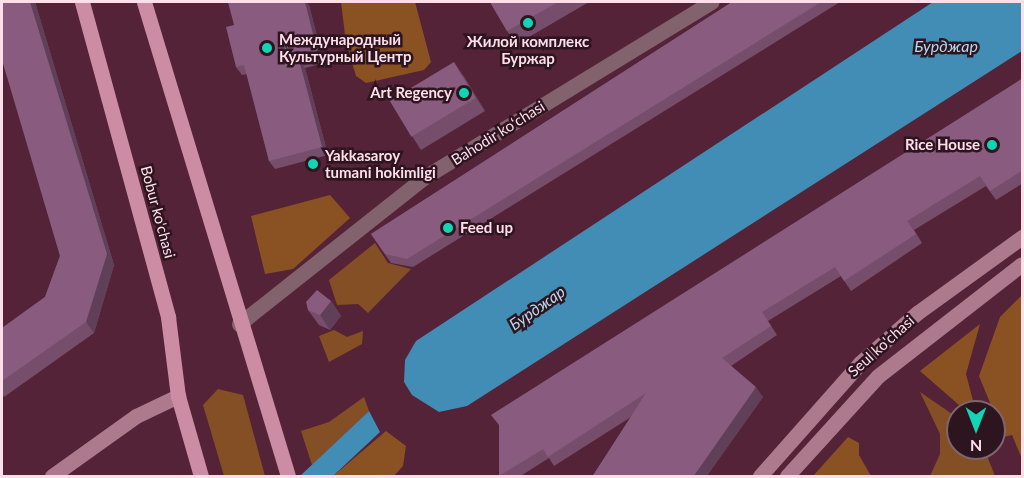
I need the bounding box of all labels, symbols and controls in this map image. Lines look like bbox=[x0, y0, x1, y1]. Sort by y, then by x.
marker: Жилой комплекс Буржар bbox=[521, 16, 535, 30]
place label: Международный Культурный Центр bbox=[279, 30, 412, 65]
place label: Жилой комплекс Буржар bbox=[467, 32, 589, 67]
water label: Бурджар bbox=[914, 36, 978, 56]
marker: Международный Культурный Центр bbox=[260, 41, 274, 55]
place label: Art Regency bbox=[370, 84, 452, 102]
marker: Art Regency bbox=[457, 86, 471, 100]
street label: Bahodir koʻchasi bbox=[448, 97, 548, 169]
place label: Rice House bbox=[905, 136, 980, 154]
marker: Rice House bbox=[985, 138, 999, 152]
place label: Yakkasaroy tumani hokimligi bbox=[325, 146, 436, 181]
marker: Yakkasaroy tumani hokimligi bbox=[306, 157, 320, 171]
street label: Bobur ko'chasi bbox=[137, 164, 179, 260]
place label: Feed up bbox=[460, 219, 513, 237]
marker: Feed up bbox=[441, 221, 455, 235]
water label: Бурджар bbox=[505, 282, 569, 334]
street label: Seul ko'chasi bbox=[844, 312, 918, 380]
north arrow bbox=[946, 400, 1006, 460]
text: N bbox=[970, 437, 982, 456]

